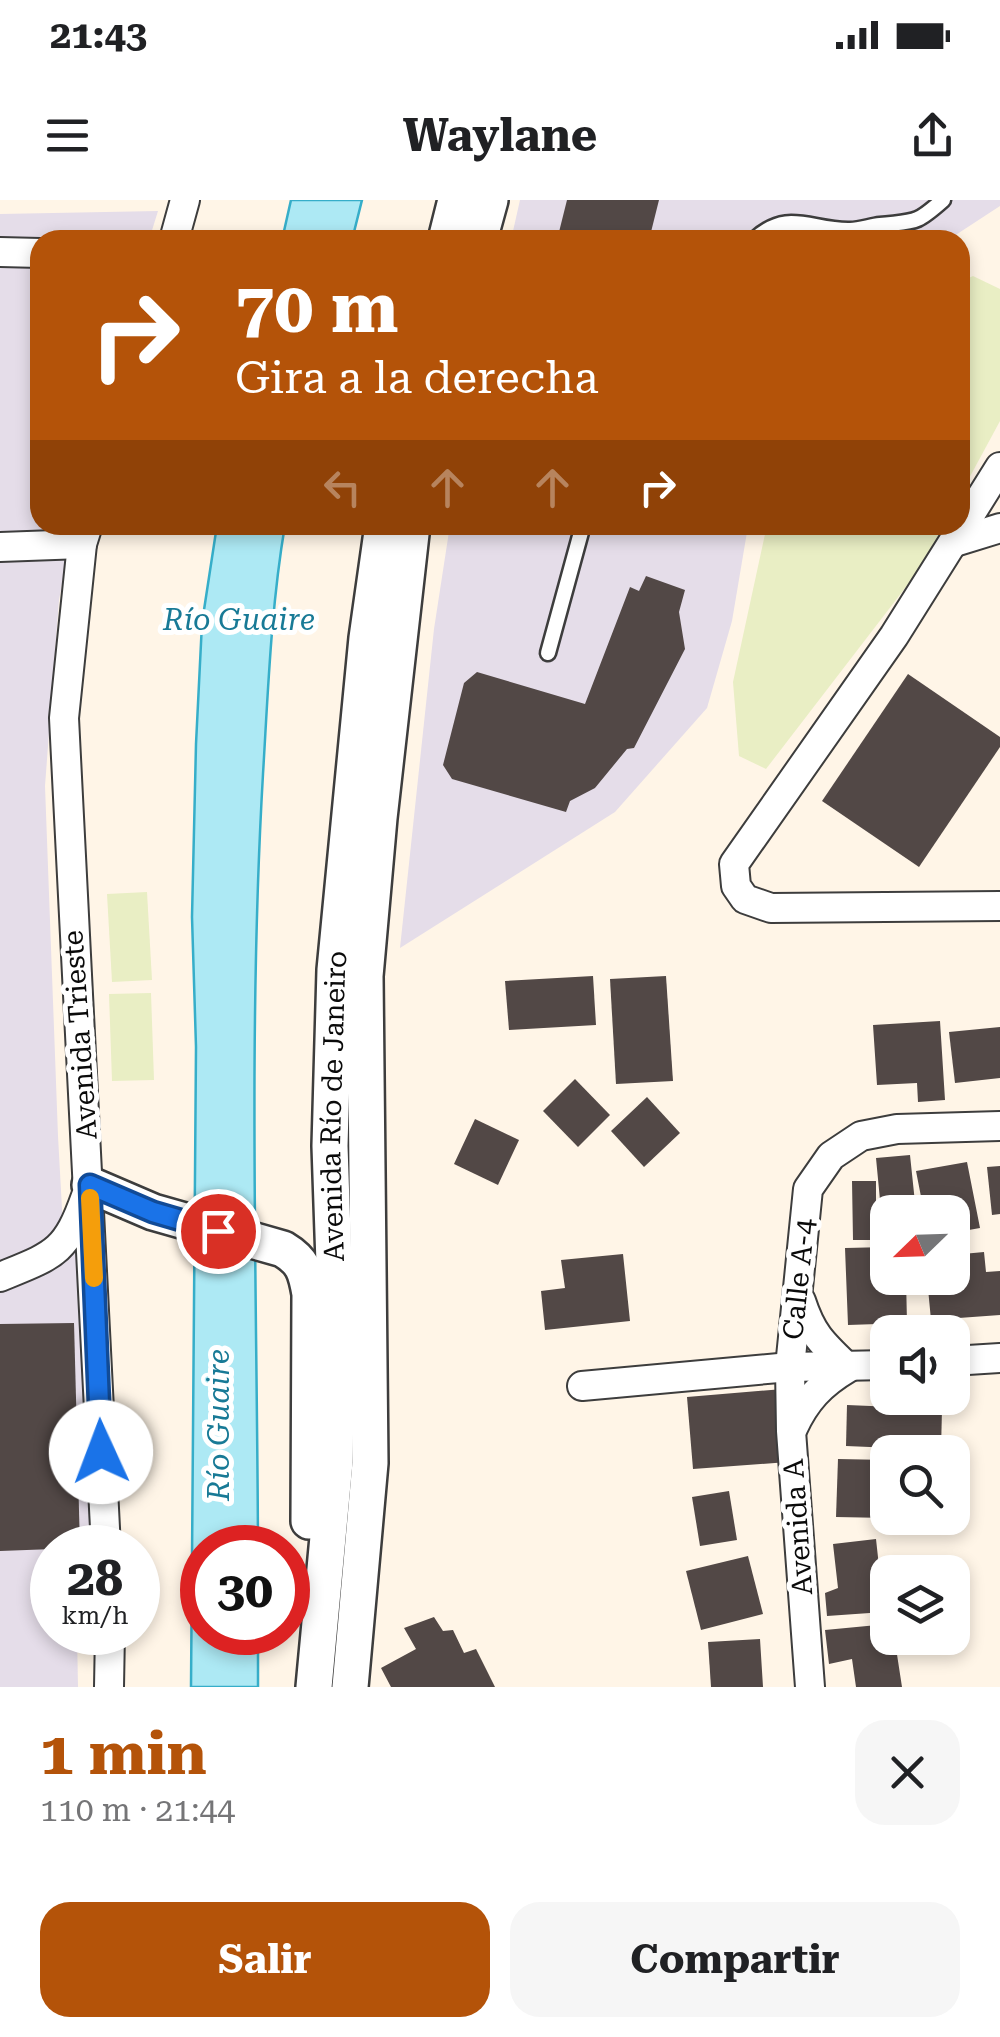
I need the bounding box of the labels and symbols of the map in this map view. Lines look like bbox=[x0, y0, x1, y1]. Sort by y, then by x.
water label: Río Guaire bbox=[162, 602, 315, 637]
street label: Avenida Trieste bbox=[56, 929, 104, 1141]
street label: Avenida Río de Janeiro bbox=[313, 949, 353, 1262]
pin bbox=[176, 1189, 261, 1274]
north arrow bbox=[870, 1195, 970, 1295]
street label: Calle A-4 bbox=[776, 1217, 822, 1341]
water label: Río Guaire bbox=[201, 1349, 236, 1502]
position arrow bbox=[49, 1400, 153, 1504]
street label: Avenida A bbox=[777, 1457, 819, 1596]
speed limit sign: 30 bbox=[180, 1525, 310, 1655]

